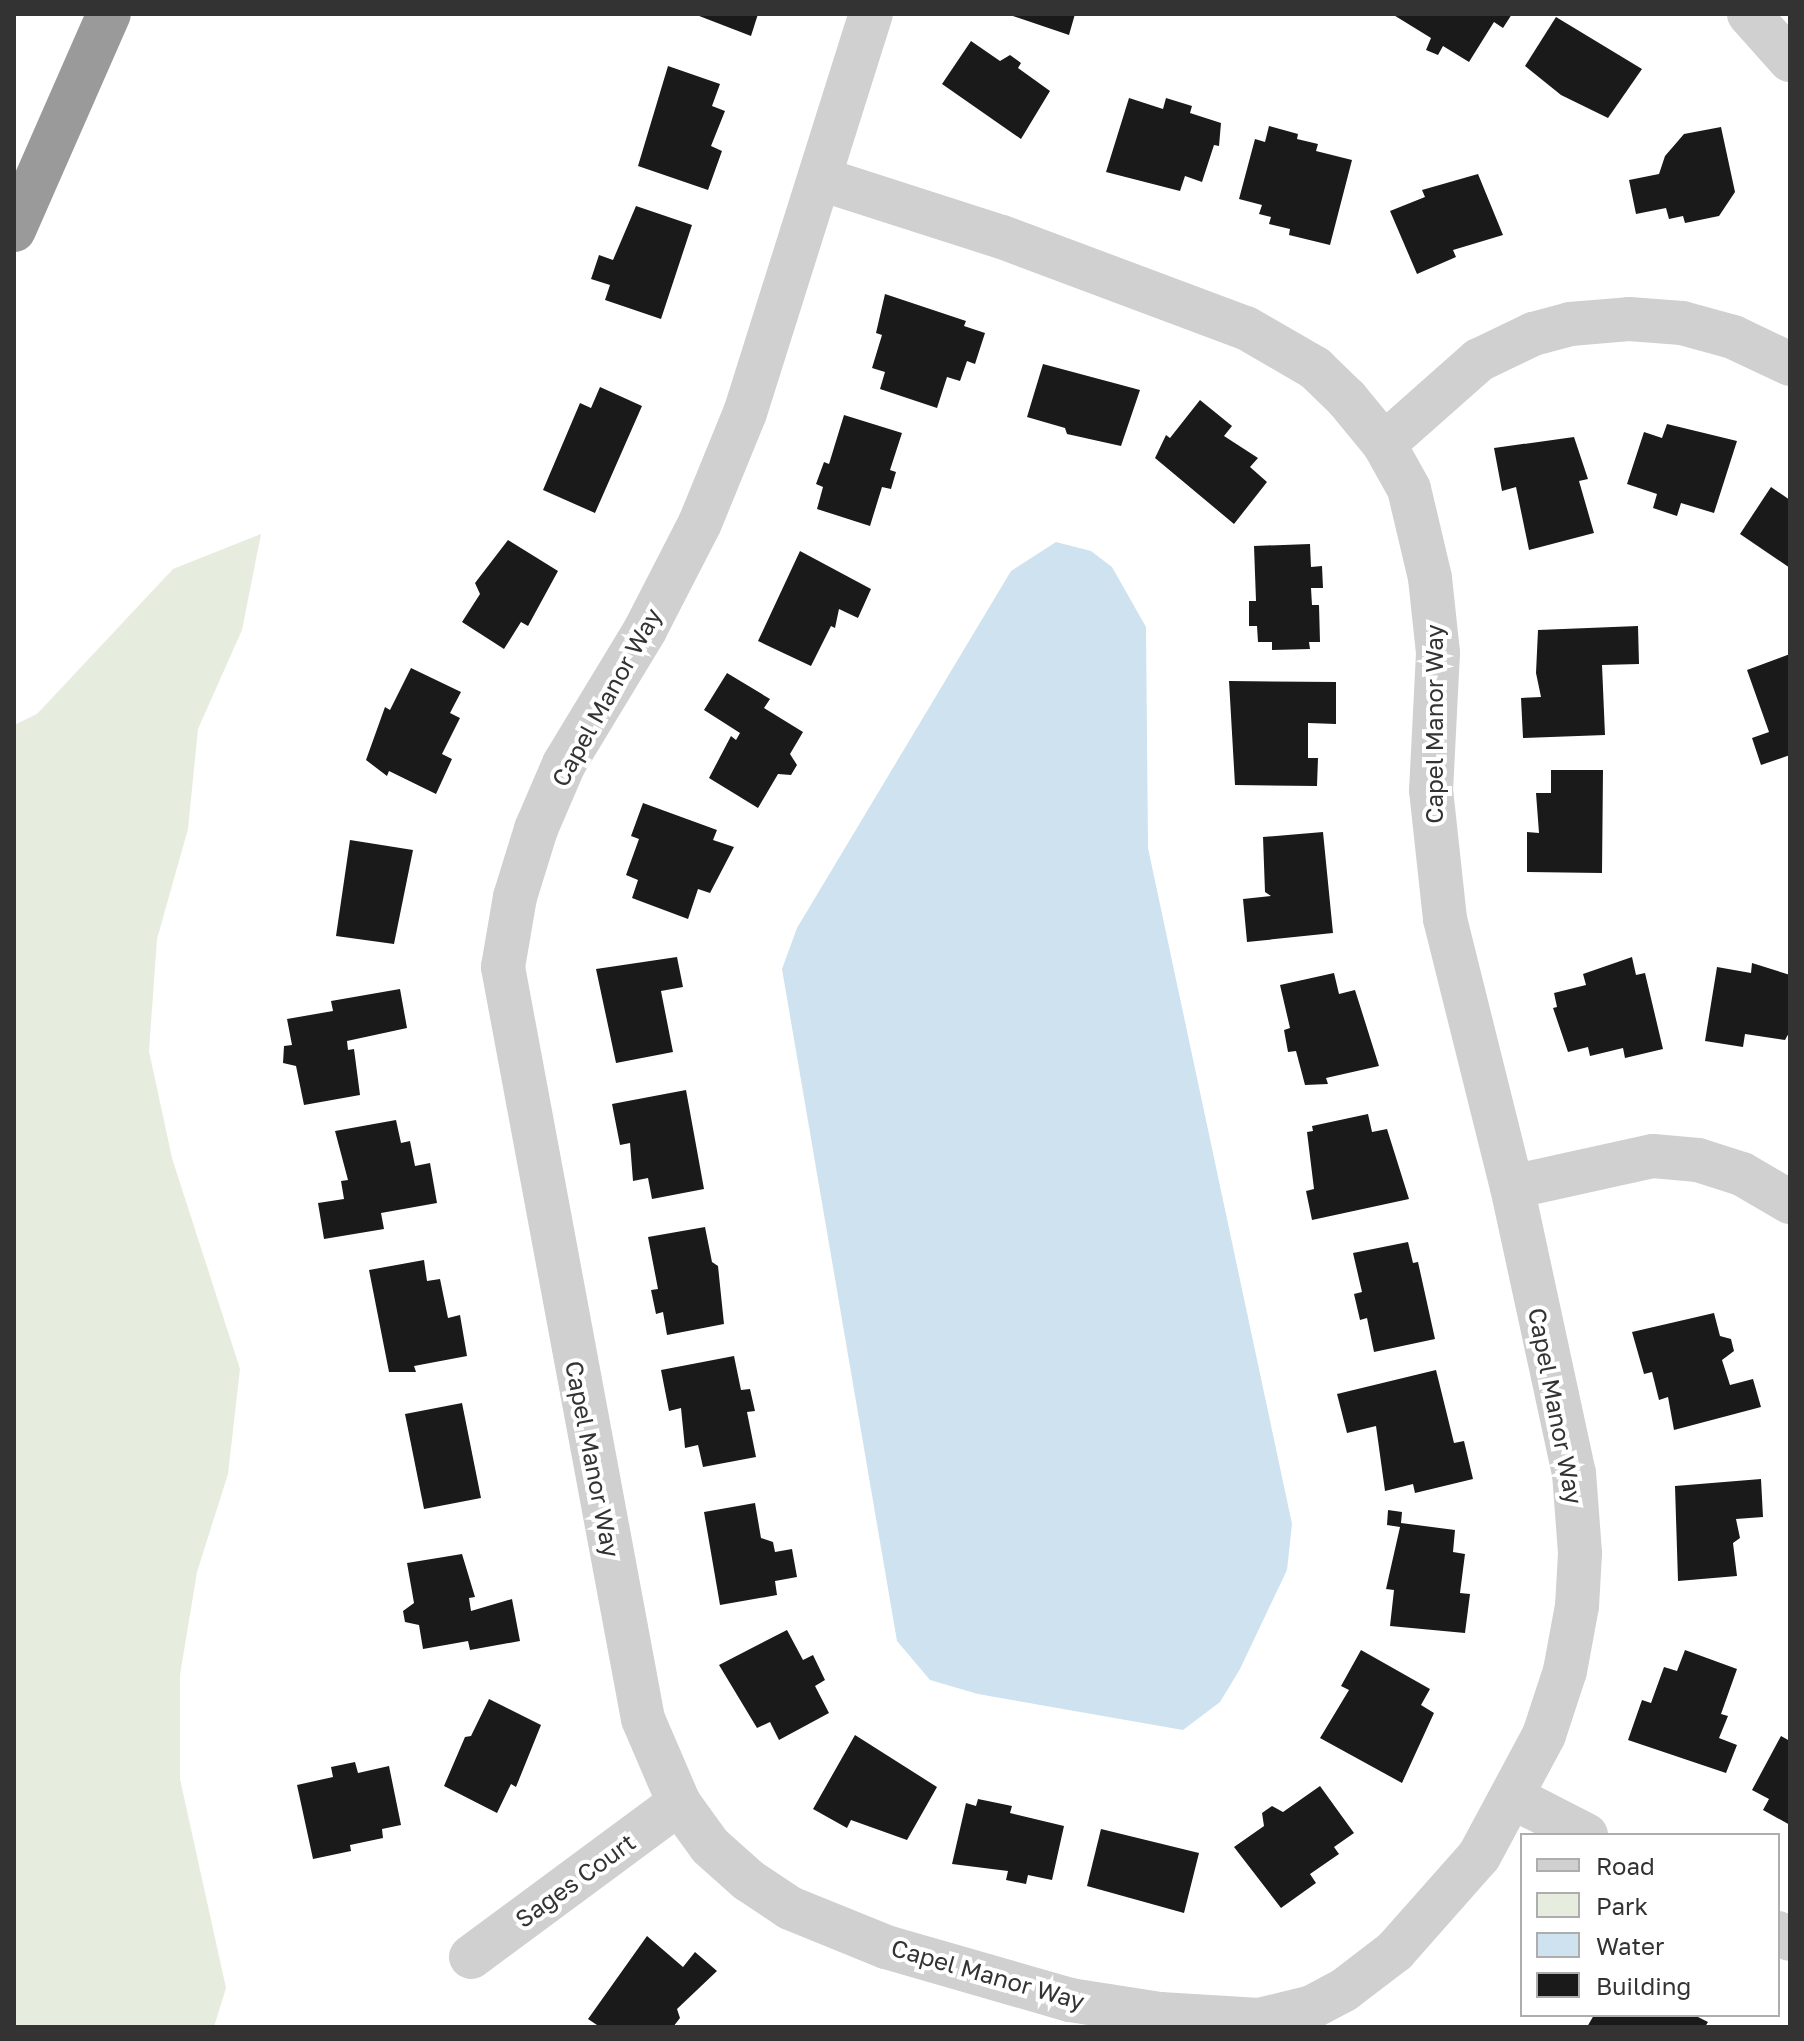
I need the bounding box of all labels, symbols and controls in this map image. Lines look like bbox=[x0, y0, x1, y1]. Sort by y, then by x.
street label: Capel Manor Way bbox=[545, 603, 667, 791]
street label: Capel Manor Way bbox=[1420, 624, 1448, 824]
street label: Capel Manor Way bbox=[1523, 1305, 1589, 1507]
street label: Capel Manor Way bbox=[560, 1358, 626, 1560]
street label: Sages Court bbox=[510, 1827, 640, 1933]
legend bbox=[1520, 1833, 1780, 2017]
text: Road bbox=[1596, 1851, 1655, 1880]
text: Park bbox=[1596, 1891, 1648, 1920]
text: Water bbox=[1596, 1931, 1664, 1960]
street label: Capel Manor Way bbox=[888, 1933, 1088, 2015]
text: Building bbox=[1596, 1971, 1691, 2000]

